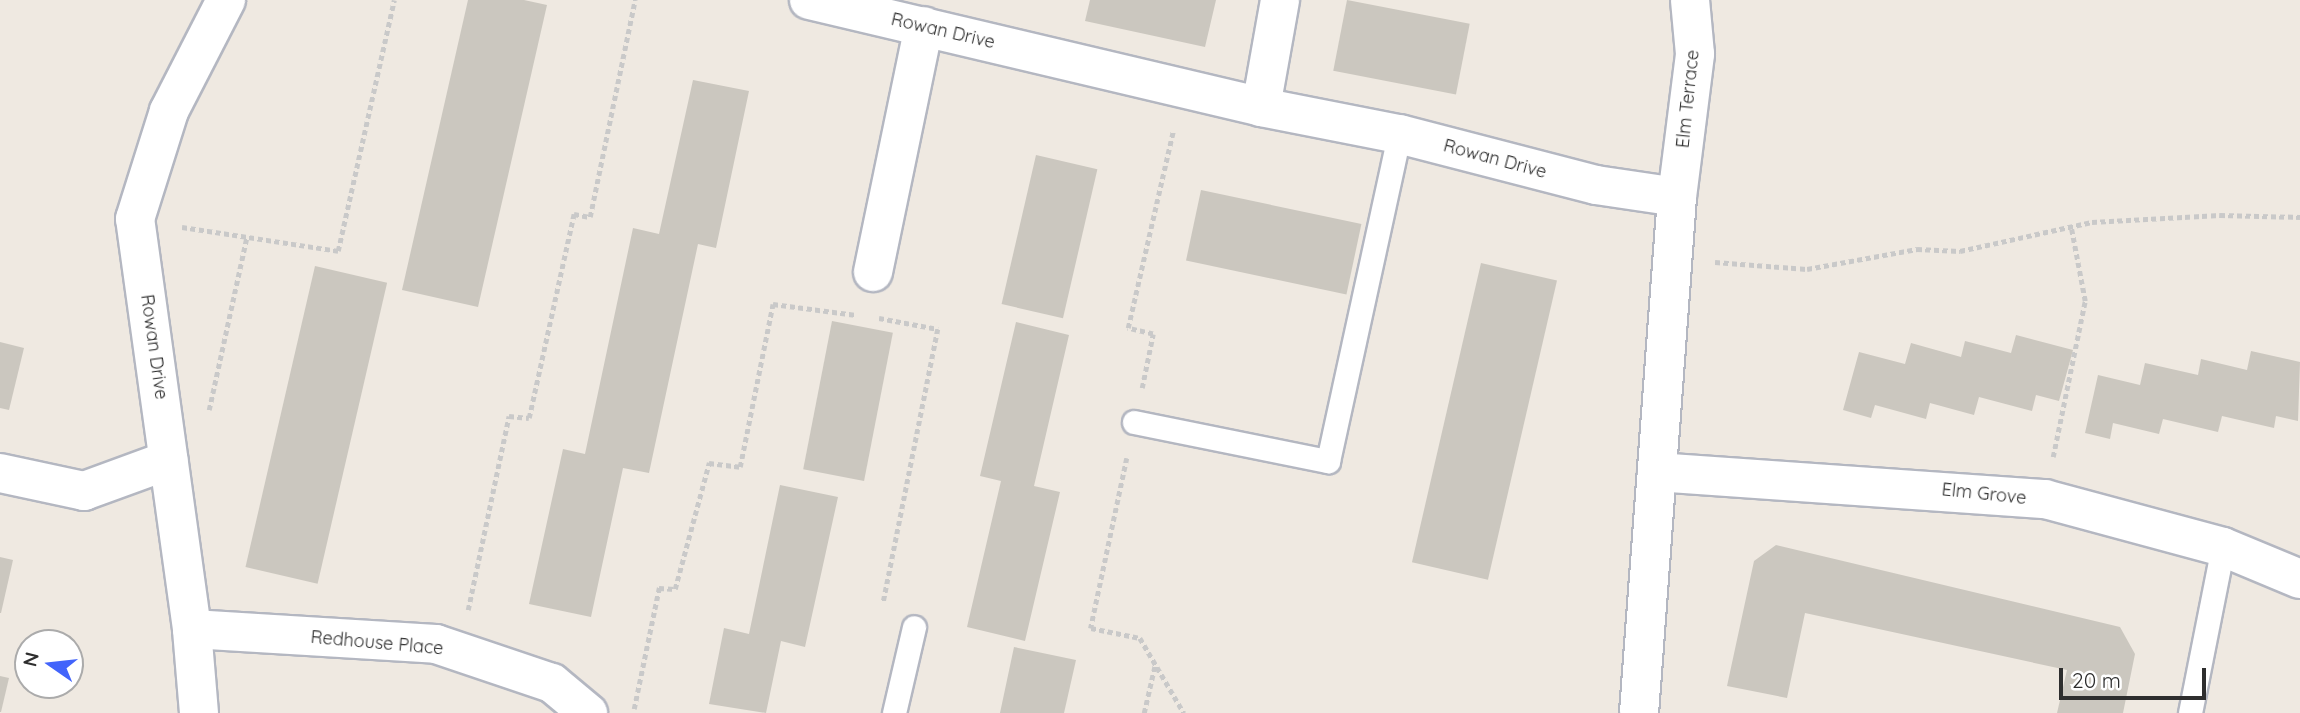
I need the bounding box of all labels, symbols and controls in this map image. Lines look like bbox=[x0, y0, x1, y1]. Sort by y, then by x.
street label: Rowan Drive bbox=[889, 9, 997, 53]
street label: Elm Terrace bbox=[1672, 49, 1704, 149]
street label: Rowan Drive bbox=[1441, 135, 1549, 183]
street label: Rowan Drive bbox=[136, 293, 172, 401]
street label: Elm Grove bbox=[1941, 479, 2027, 509]
street label: Redhouse Place bbox=[310, 626, 444, 660]
north arrow bbox=[14, 629, 84, 699]
text: N bbox=[17, 650, 44, 669]
scale bar bbox=[2062, 654, 2209, 698]
text: 20 m bbox=[2072, 667, 2121, 693]

